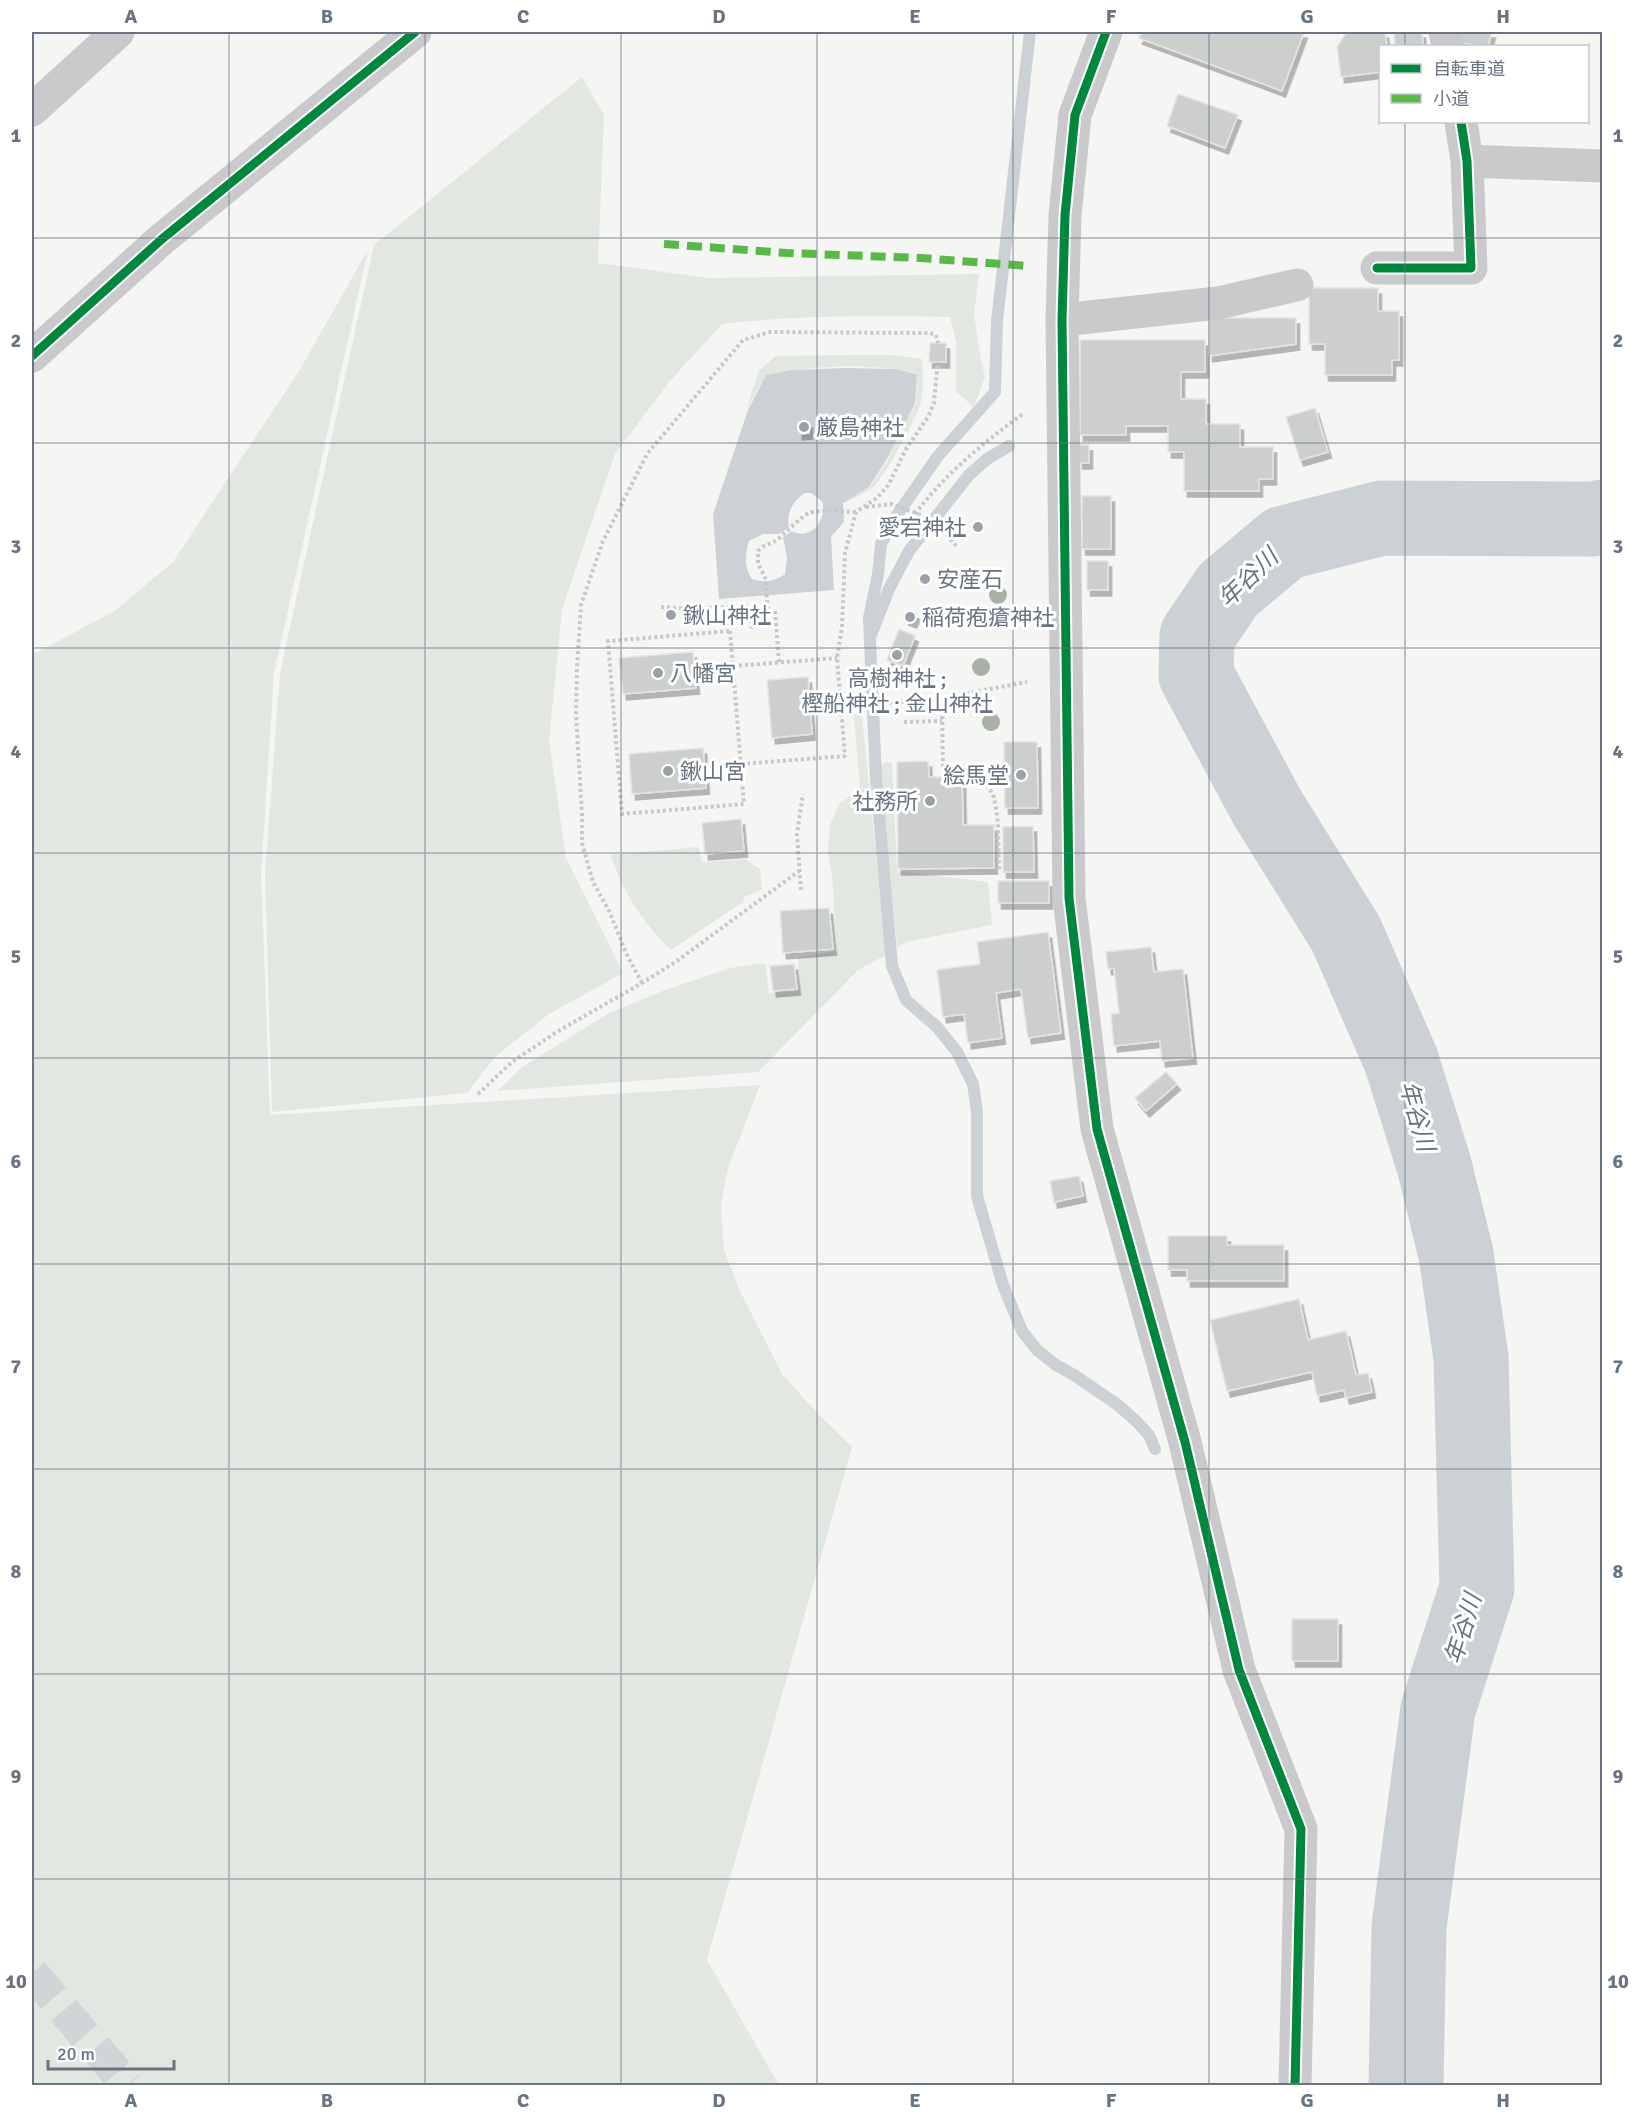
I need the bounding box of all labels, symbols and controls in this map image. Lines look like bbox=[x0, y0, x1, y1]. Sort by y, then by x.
text: A bbox=[125, 4, 138, 29]
text: B bbox=[321, 4, 333, 29]
text: C bbox=[517, 4, 529, 29]
text: D bbox=[712, 4, 726, 29]
text: E bbox=[909, 4, 921, 29]
text: F bbox=[1106, 4, 1117, 29]
text: G bbox=[1300, 4, 1314, 29]
text: H bbox=[1496, 4, 1510, 29]
legend bbox=[1379, 45, 1589, 123]
text: 自転車道 bbox=[1433, 58, 1505, 80]
text: 小道 bbox=[1433, 88, 1469, 110]
text: 1 bbox=[11, 123, 22, 148]
text: 1 bbox=[1613, 123, 1624, 148]
text: 2 bbox=[11, 328, 21, 353]
text: 2 bbox=[1613, 328, 1623, 353]
place label: 厳島神社 bbox=[816, 414, 904, 441]
marker: 厳島神社 bbox=[797, 420, 811, 434]
place label: 愛宕神社 bbox=[878, 514, 966, 541]
marker: 愛宕神社 bbox=[971, 520, 985, 534]
text: 3 bbox=[11, 534, 21, 559]
text: 3 bbox=[1613, 534, 1623, 559]
water label: 年谷川 bbox=[1212, 540, 1286, 614]
place label: 安産石 bbox=[937, 566, 1003, 593]
marker: 安産石 bbox=[918, 572, 932, 586]
place label: 鍬山神社 bbox=[683, 602, 771, 629]
place label: 稲荷疱瘡神社 bbox=[922, 604, 1054, 631]
marker: 鍬山神社 bbox=[664, 608, 678, 622]
marker: 稲荷疱瘡神社 bbox=[903, 610, 917, 624]
marker: 高樹神社 ; 樫船神社 ; 金山神社 bbox=[890, 648, 904, 662]
place label: 八幡宮 bbox=[670, 660, 736, 687]
place label: 高樹神社 ; 樫船神社 ; 金山神社 bbox=[801, 665, 993, 717]
marker: 八幡宮 bbox=[651, 666, 665, 680]
text: 4 bbox=[11, 739, 22, 764]
text: 4 bbox=[1613, 739, 1624, 764]
place label: 鍬山宮 bbox=[680, 758, 746, 785]
place label: 絵馬堂 bbox=[943, 762, 1009, 789]
marker: 鍬山宮 bbox=[661, 764, 675, 778]
marker: 絵馬堂 bbox=[1014, 768, 1028, 782]
place label: 社務所 bbox=[852, 788, 918, 815]
marker: 社務所 bbox=[923, 794, 937, 808]
text: 5 bbox=[11, 944, 21, 969]
text: 5 bbox=[1613, 944, 1623, 969]
water label: 年谷川 bbox=[1393, 1077, 1442, 1158]
text: 6 bbox=[11, 1149, 22, 1174]
text: 6 bbox=[1613, 1149, 1624, 1174]
text: 7 bbox=[11, 1354, 22, 1379]
text: 7 bbox=[1613, 1354, 1624, 1379]
text: 8 bbox=[11, 1559, 22, 1584]
text: 8 bbox=[1613, 1559, 1624, 1584]
water label: 年谷川 bbox=[1438, 1587, 1489, 1668]
text: 9 bbox=[11, 1764, 22, 1789]
text: 9 bbox=[1613, 1764, 1624, 1789]
text: 10 bbox=[5, 1969, 27, 1994]
text: 10 bbox=[1607, 1969, 1629, 1994]
scale bar bbox=[48, 2033, 174, 2071]
text: 20 m bbox=[57, 2043, 95, 2065]
text: A bbox=[125, 2088, 138, 2113]
text: B bbox=[321, 2088, 333, 2113]
text: C bbox=[517, 2088, 529, 2113]
text: D bbox=[712, 2088, 726, 2113]
text: E bbox=[909, 2088, 921, 2113]
text: F bbox=[1106, 2088, 1117, 2113]
text: G bbox=[1300, 2088, 1314, 2113]
text: H bbox=[1496, 2088, 1510, 2113]

